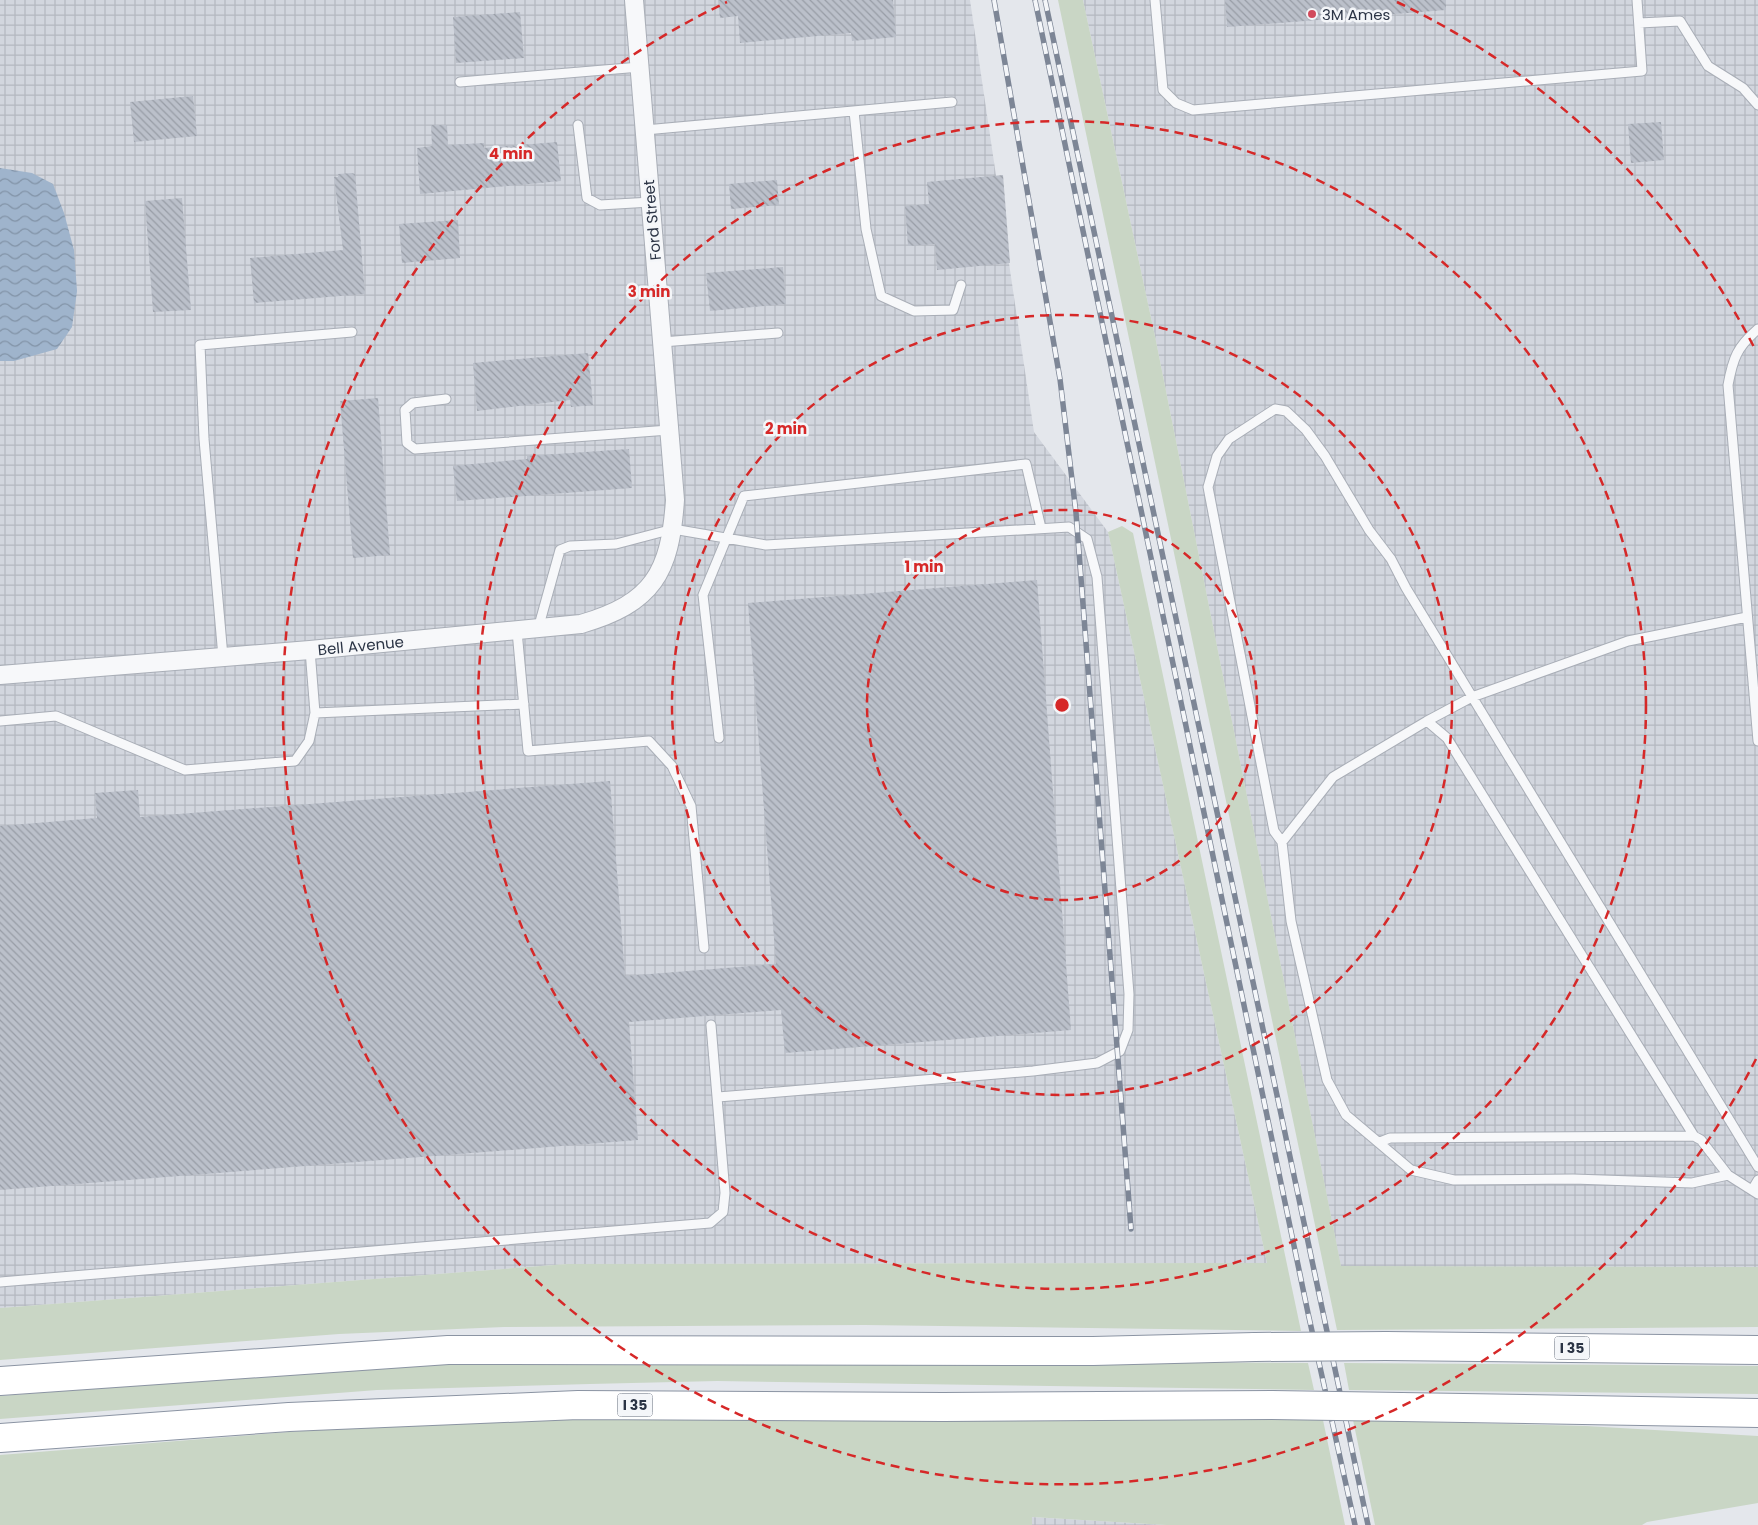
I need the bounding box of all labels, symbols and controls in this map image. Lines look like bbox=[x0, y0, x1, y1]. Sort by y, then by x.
place label: 3M Ames bbox=[1322, 4, 1391, 25]
marker: 3M Ames bbox=[1306, 8, 1318, 20]
text: 4 min bbox=[489, 143, 533, 164]
street label: Ford Street bbox=[638, 179, 666, 261]
text: 3 min bbox=[628, 281, 670, 302]
text: 2 min bbox=[765, 418, 807, 439]
text: 1 min bbox=[904, 556, 944, 577]
street label: Bell Avenue bbox=[317, 631, 405, 660]
centre of rings bbox=[1053, 696, 1071, 714]
road number: I 35 bbox=[1554, 1336, 1590, 1360]
road number: I 35 bbox=[618, 1394, 652, 1416]

